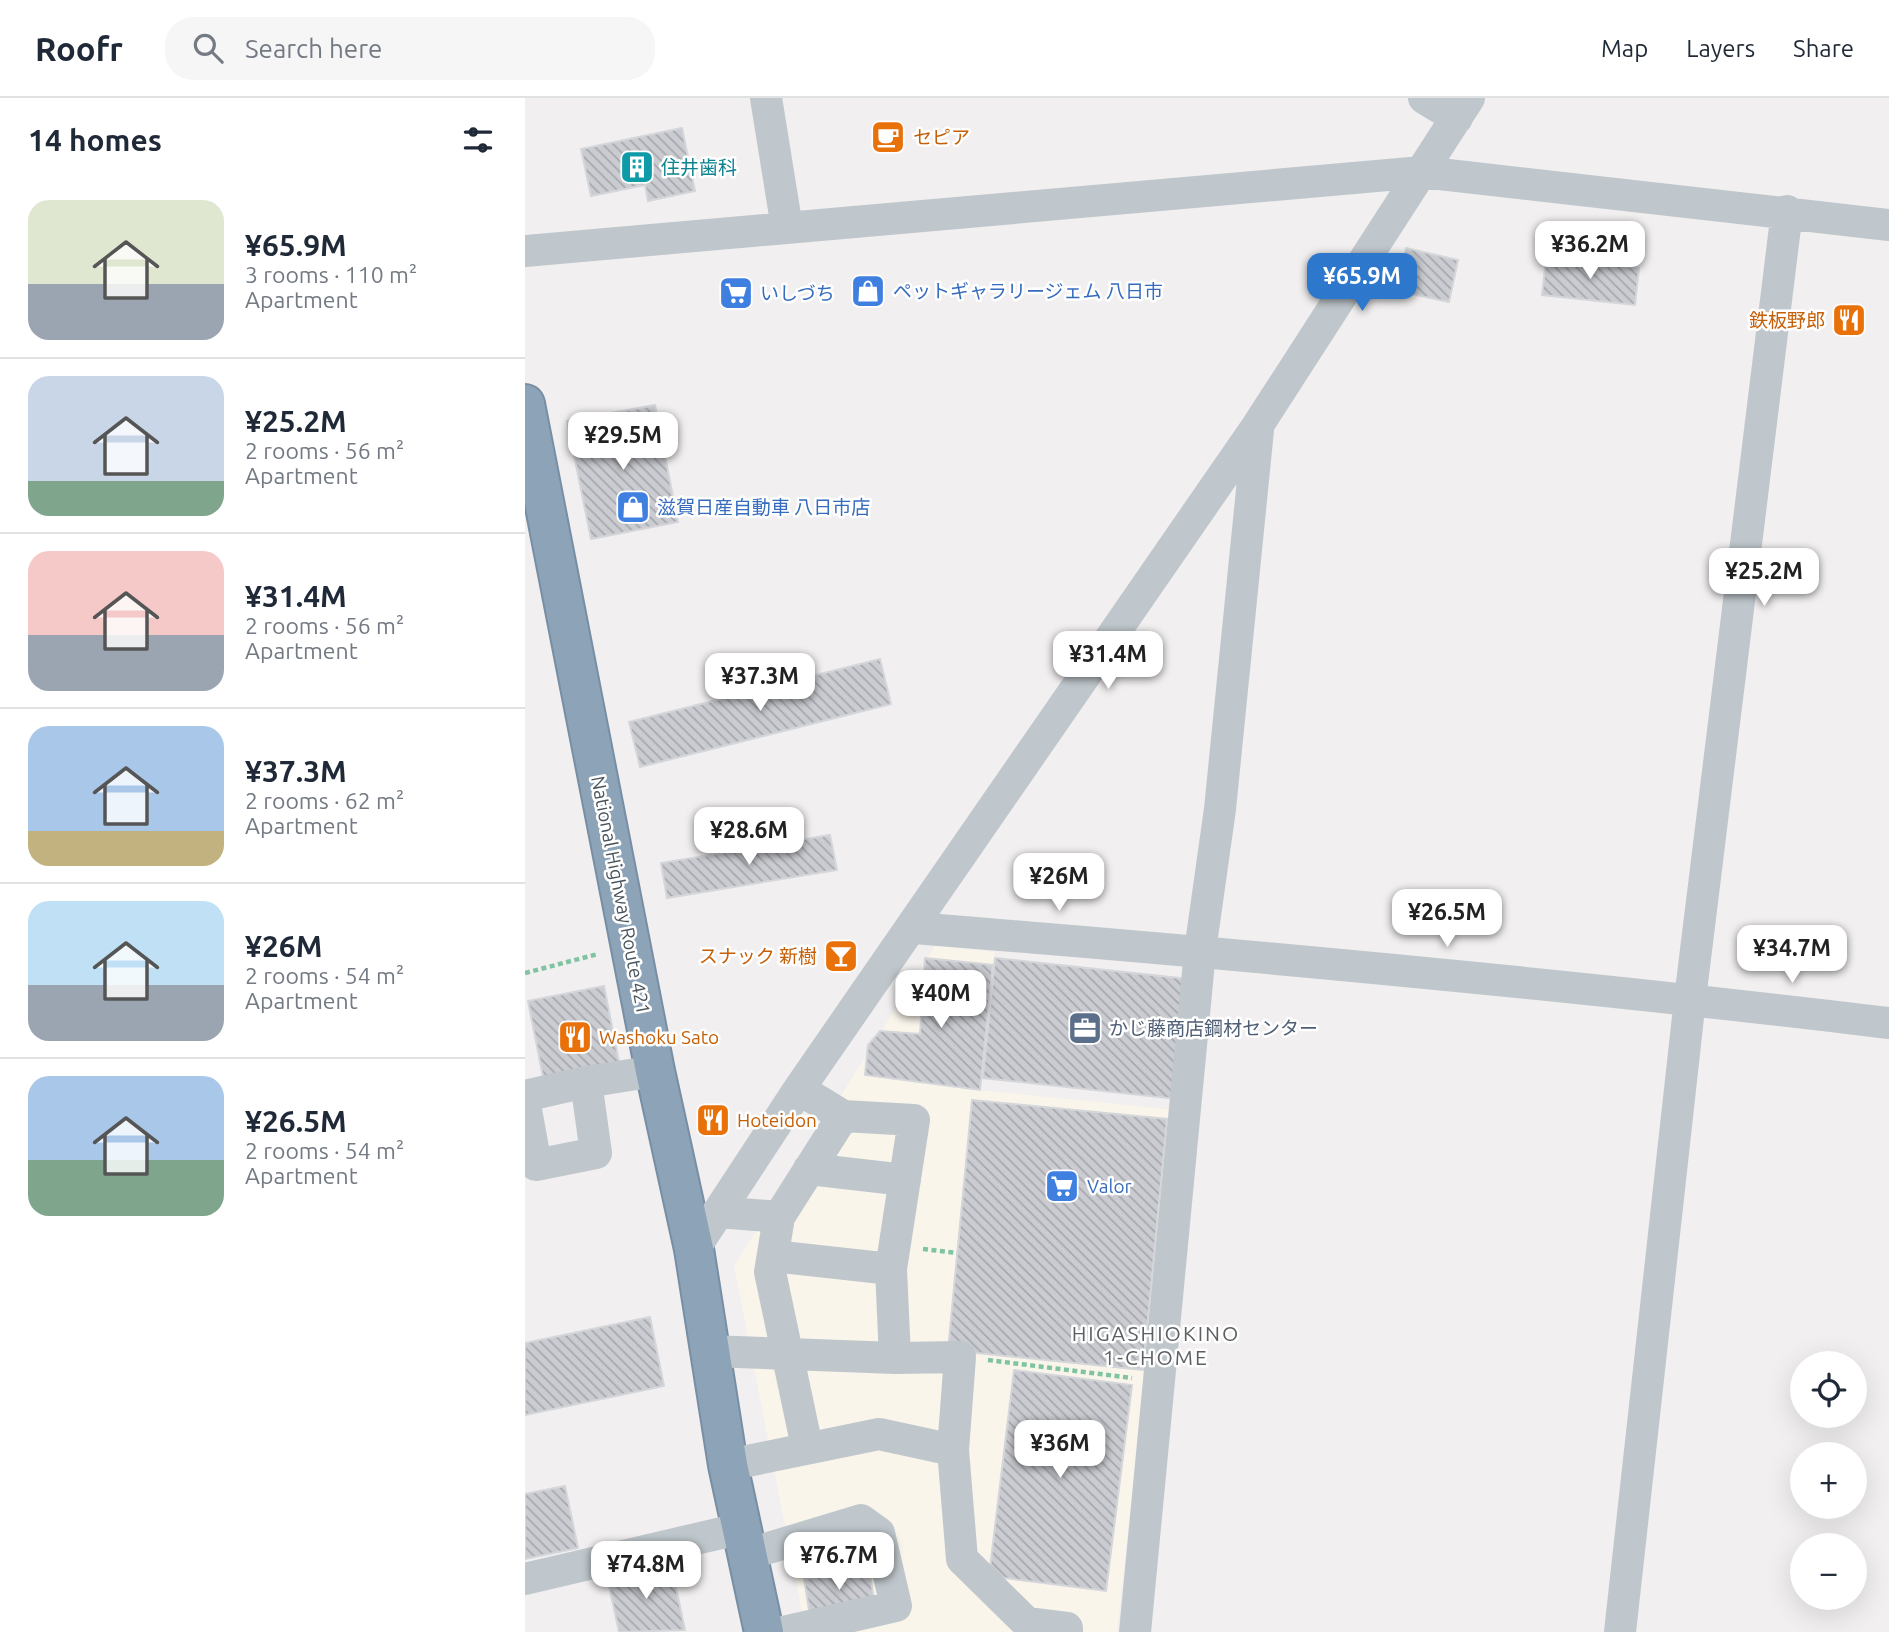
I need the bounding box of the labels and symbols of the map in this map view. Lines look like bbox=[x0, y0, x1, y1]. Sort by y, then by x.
cafe icon: セピア bbox=[869, 118, 907, 156]
place label: セピア bbox=[913, 126, 970, 148]
building icon: 住井歯科 bbox=[618, 148, 656, 186]
place label: 住井歯科 bbox=[661, 156, 737, 178]
pin: ¥36.2M bbox=[1533, 222, 1647, 281]
pin: ¥65.9M bbox=[1305, 254, 1419, 313]
shop icon: ペットギャラリージェム 八日市 bbox=[849, 272, 887, 310]
supermarket icon: いしづち bbox=[717, 274, 755, 312]
place label: ペットギャラリージェム 八日市 bbox=[893, 280, 1163, 302]
place label: いしづち bbox=[760, 282, 835, 304]
restaurant icon: 鉄板野郎 bbox=[1830, 301, 1868, 339]
place label: 鉄板野郎 bbox=[1749, 309, 1825, 331]
pin: ¥29.5M bbox=[566, 412, 680, 472]
shop icon: 滋賀日産自動車 八日市店 bbox=[614, 488, 652, 526]
place label: 滋賀日産自動車 八日市店 bbox=[657, 496, 870, 518]
pin: ¥25.2M bbox=[1707, 548, 1821, 608]
pin: ¥31.4M bbox=[1051, 632, 1165, 691]
pin: ¥37.3M bbox=[703, 654, 817, 713]
street label: National Highway Route 421 bbox=[587, 774, 655, 1016]
pin: ¥28.6M bbox=[692, 808, 806, 867]
pin: ¥26M bbox=[1018, 854, 1100, 913]
pin: ¥26.5M bbox=[1390, 890, 1504, 949]
pin: ¥34.7M bbox=[1735, 926, 1849, 985]
bar icon: スナック 新樹 bbox=[822, 937, 860, 975]
place label: スナック 新樹 bbox=[699, 945, 817, 967]
pin: ¥40M bbox=[900, 970, 982, 1030]
office icon: かじ藤商店鋼材センター bbox=[1066, 1009, 1104, 1047]
place label: かじ藤商店鋼材センター bbox=[1109, 1017, 1318, 1039]
restaurant icon: Washoku Sato bbox=[556, 1018, 594, 1056]
place label: Washoku Sato bbox=[599, 1026, 719, 1048]
restaurant icon: Hoteidon bbox=[694, 1101, 732, 1139]
place label: Hoteidon bbox=[737, 1109, 817, 1131]
supermarket icon: Valor bbox=[1043, 1167, 1081, 1205]
place label: Valor bbox=[1087, 1175, 1132, 1197]
district label: HIGASHIOKINO 1-CHOME bbox=[1072, 1321, 1240, 1369]
pin: ¥36M bbox=[1019, 1420, 1101, 1480]
pin: ¥76.7M bbox=[782, 1532, 896, 1592]
pin: ¥74.8M bbox=[589, 1542, 703, 1601]

